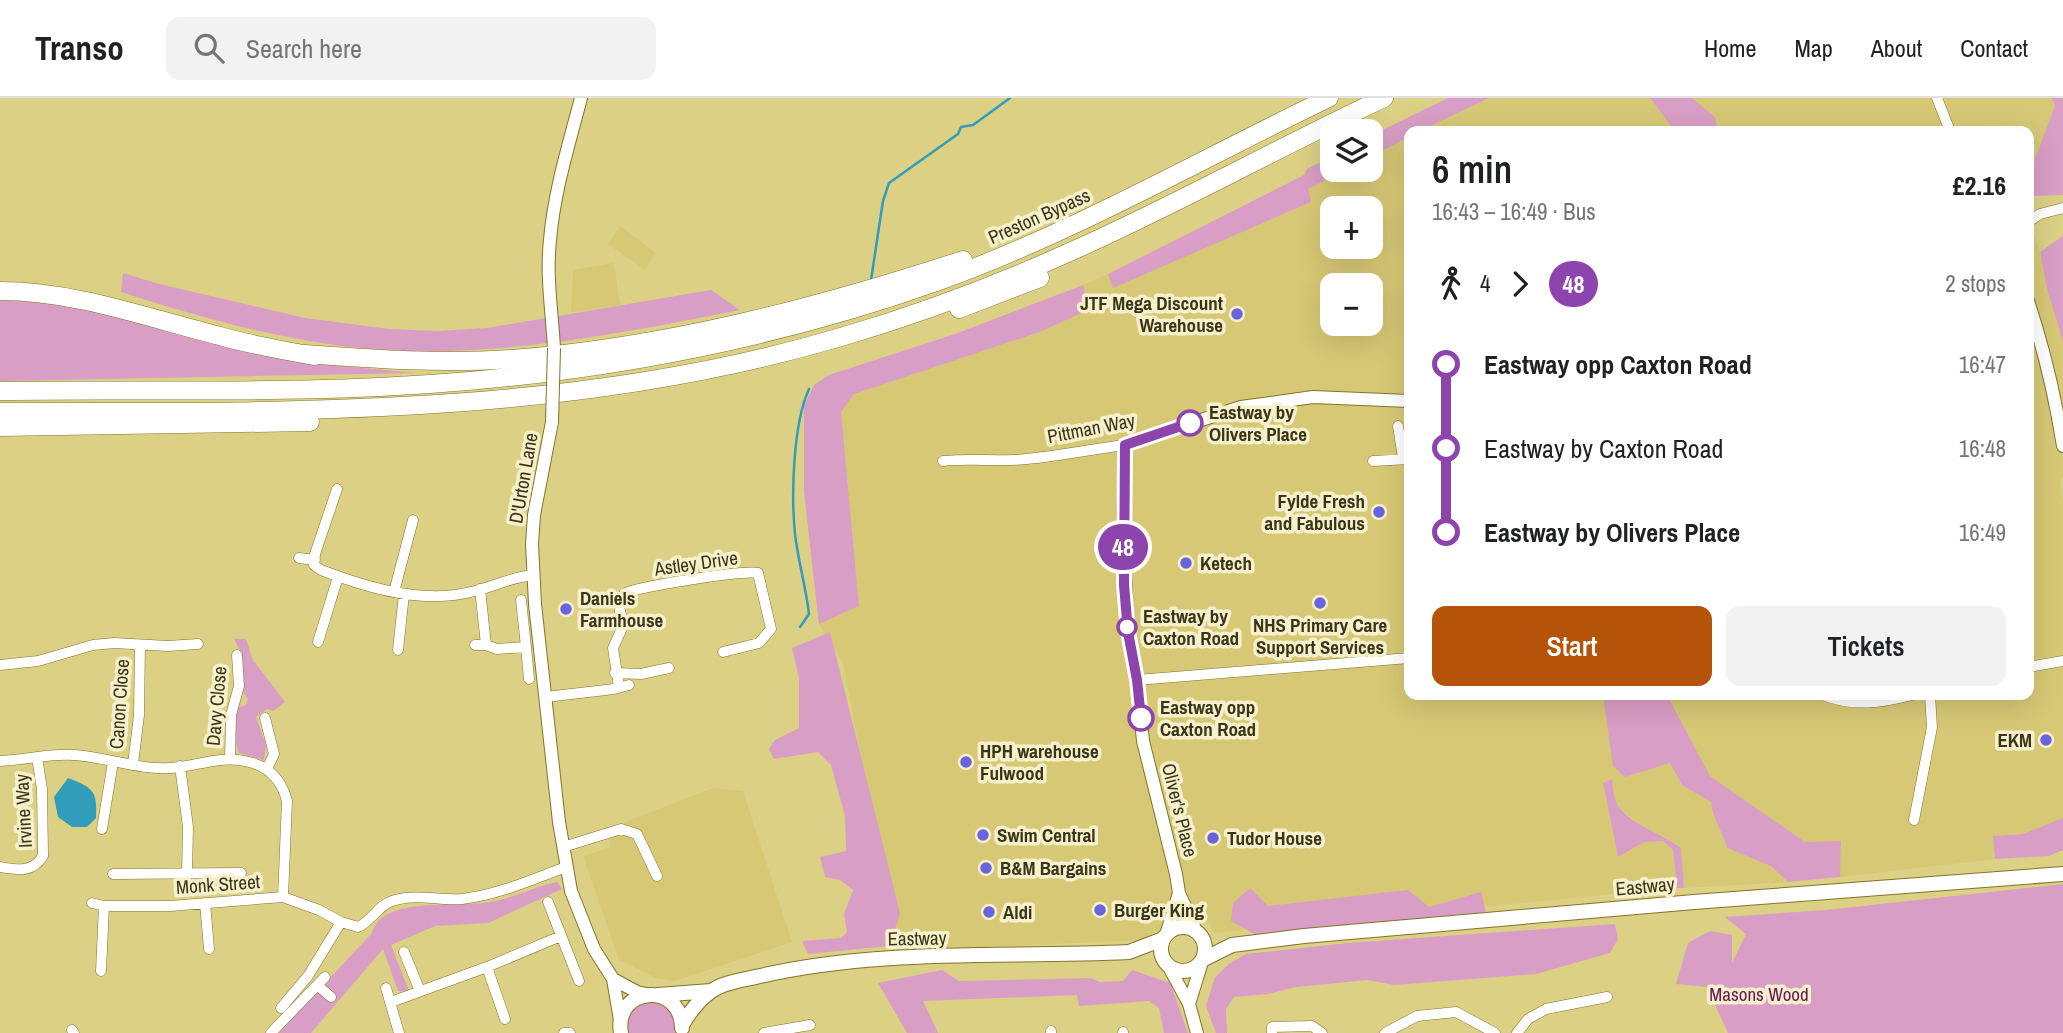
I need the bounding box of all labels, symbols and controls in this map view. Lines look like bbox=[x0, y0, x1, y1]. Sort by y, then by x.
search box bbox=[166, 17, 656, 80]
text: Transo bbox=[35, 26, 124, 70]
icon: search bbox=[190, 29, 228, 67]
text: Search here bbox=[246, 31, 362, 66]
text: Home bbox=[1704, 32, 1756, 64]
text: Map bbox=[1794, 32, 1833, 64]
text: About bbox=[1871, 32, 1922, 64]
text: Contact bbox=[1960, 32, 2028, 64]
map controls bbox=[1320, 119, 1383, 336]
button: layers bbox=[1320, 119, 1383, 182]
text: 6 min bbox=[1432, 144, 1512, 195]
text: £2.16 bbox=[1953, 168, 2006, 203]
street label: Preston Bypass bbox=[984, 182, 1094, 250]
button: + bbox=[1320, 196, 1383, 259]
text: 16:43 – 16:49 · Bus bbox=[1432, 196, 1596, 227]
icon: walk bbox=[1432, 265, 1470, 303]
icon: forward bbox=[1501, 265, 1539, 303]
text: 4 bbox=[1480, 268, 1491, 299]
text: 48 bbox=[1563, 268, 1584, 300]
text: 2 stops bbox=[1945, 268, 2006, 299]
button: − bbox=[1320, 273, 1383, 336]
place label: JTF Mega Discount Warehouse bbox=[1080, 290, 1223, 338]
marker: JTF Mega Discount Warehouse bbox=[1229, 306, 1245, 322]
text: Eastway opp Caxton Road bbox=[1484, 347, 1752, 382]
text: 16:47 bbox=[1959, 349, 2006, 380]
place label: Eastway by Olivers Place bbox=[1209, 399, 1307, 447]
street label: Pittman Way bbox=[1045, 407, 1137, 449]
marker: Eastway by Olivers Place bbox=[1177, 410, 1203, 436]
street label: D'Urton Lane bbox=[502, 431, 544, 525]
text: Eastway by Caxton Road bbox=[1484, 431, 1723, 466]
text: 16:48 bbox=[1959, 433, 2006, 464]
place label: Fylde Fresh and Fabulous bbox=[1264, 488, 1365, 536]
marker: Fylde Fresh and Fabulous bbox=[1371, 504, 1387, 520]
text: Eastway by Olivers Place bbox=[1484, 515, 1740, 550]
text: 16:49 bbox=[1959, 517, 2006, 548]
line badge: 48 bbox=[1092, 524, 1154, 570]
text: 48 bbox=[1112, 531, 1134, 563]
street label: Astley Drive bbox=[652, 544, 739, 582]
place label: Ketech bbox=[1200, 550, 1252, 576]
marker: Ketech bbox=[1178, 555, 1194, 571]
place label: Daniels Farmhouse bbox=[580, 585, 664, 633]
marker: NHS Primary Care Support Services bbox=[1312, 595, 1328, 611]
marker: Daniels Farmhouse bbox=[558, 601, 574, 617]
place label: Eastway by Caxton Road bbox=[1143, 603, 1239, 651]
button: Start bbox=[1432, 606, 1712, 686]
button: Tickets bbox=[1726, 606, 2006, 686]
place label: NHS Primary Care Support Services bbox=[1253, 612, 1387, 660]
marker: Eastway by Caxton Road bbox=[1117, 617, 1137, 637]
street label: Canon Close bbox=[103, 658, 135, 750]
street label: Davy Close bbox=[200, 665, 232, 747]
place label: Eastway opp Caxton Road bbox=[1160, 694, 1256, 742]
marker: Eastway opp Caxton Road bbox=[1128, 705, 1154, 731]
place label: EKM bbox=[1997, 727, 2032, 753]
marker: EKM bbox=[2038, 732, 2054, 748]
place label: HPH warehouse Fulwood bbox=[980, 738, 1099, 786]
marker: HPH warehouse Fulwood bbox=[958, 754, 974, 770]
street label: Oliver's Place bbox=[1156, 760, 1204, 860]
street label: Irvine Way bbox=[8, 773, 38, 849]
place label: Swim Central bbox=[997, 822, 1096, 848]
place label: Tudor House bbox=[1227, 825, 1322, 851]
marker: Swim Central bbox=[975, 827, 991, 843]
marker: Tudor House bbox=[1205, 830, 1221, 846]
place label: B&M Bargains bbox=[1000, 855, 1106, 881]
marker: B&M Bargains bbox=[978, 860, 994, 876]
street label: Monk Street bbox=[175, 868, 261, 900]
street label: Eastway bbox=[1615, 870, 1676, 902]
place label: Burger King bbox=[1114, 897, 1205, 923]
place label: Aldi bbox=[1003, 899, 1032, 925]
marker: Burger King bbox=[1092, 902, 1108, 918]
marker: Aldi bbox=[981, 904, 997, 920]
street label: Eastway bbox=[887, 924, 947, 952]
park label: Masons Wood bbox=[1709, 981, 1809, 1007]

